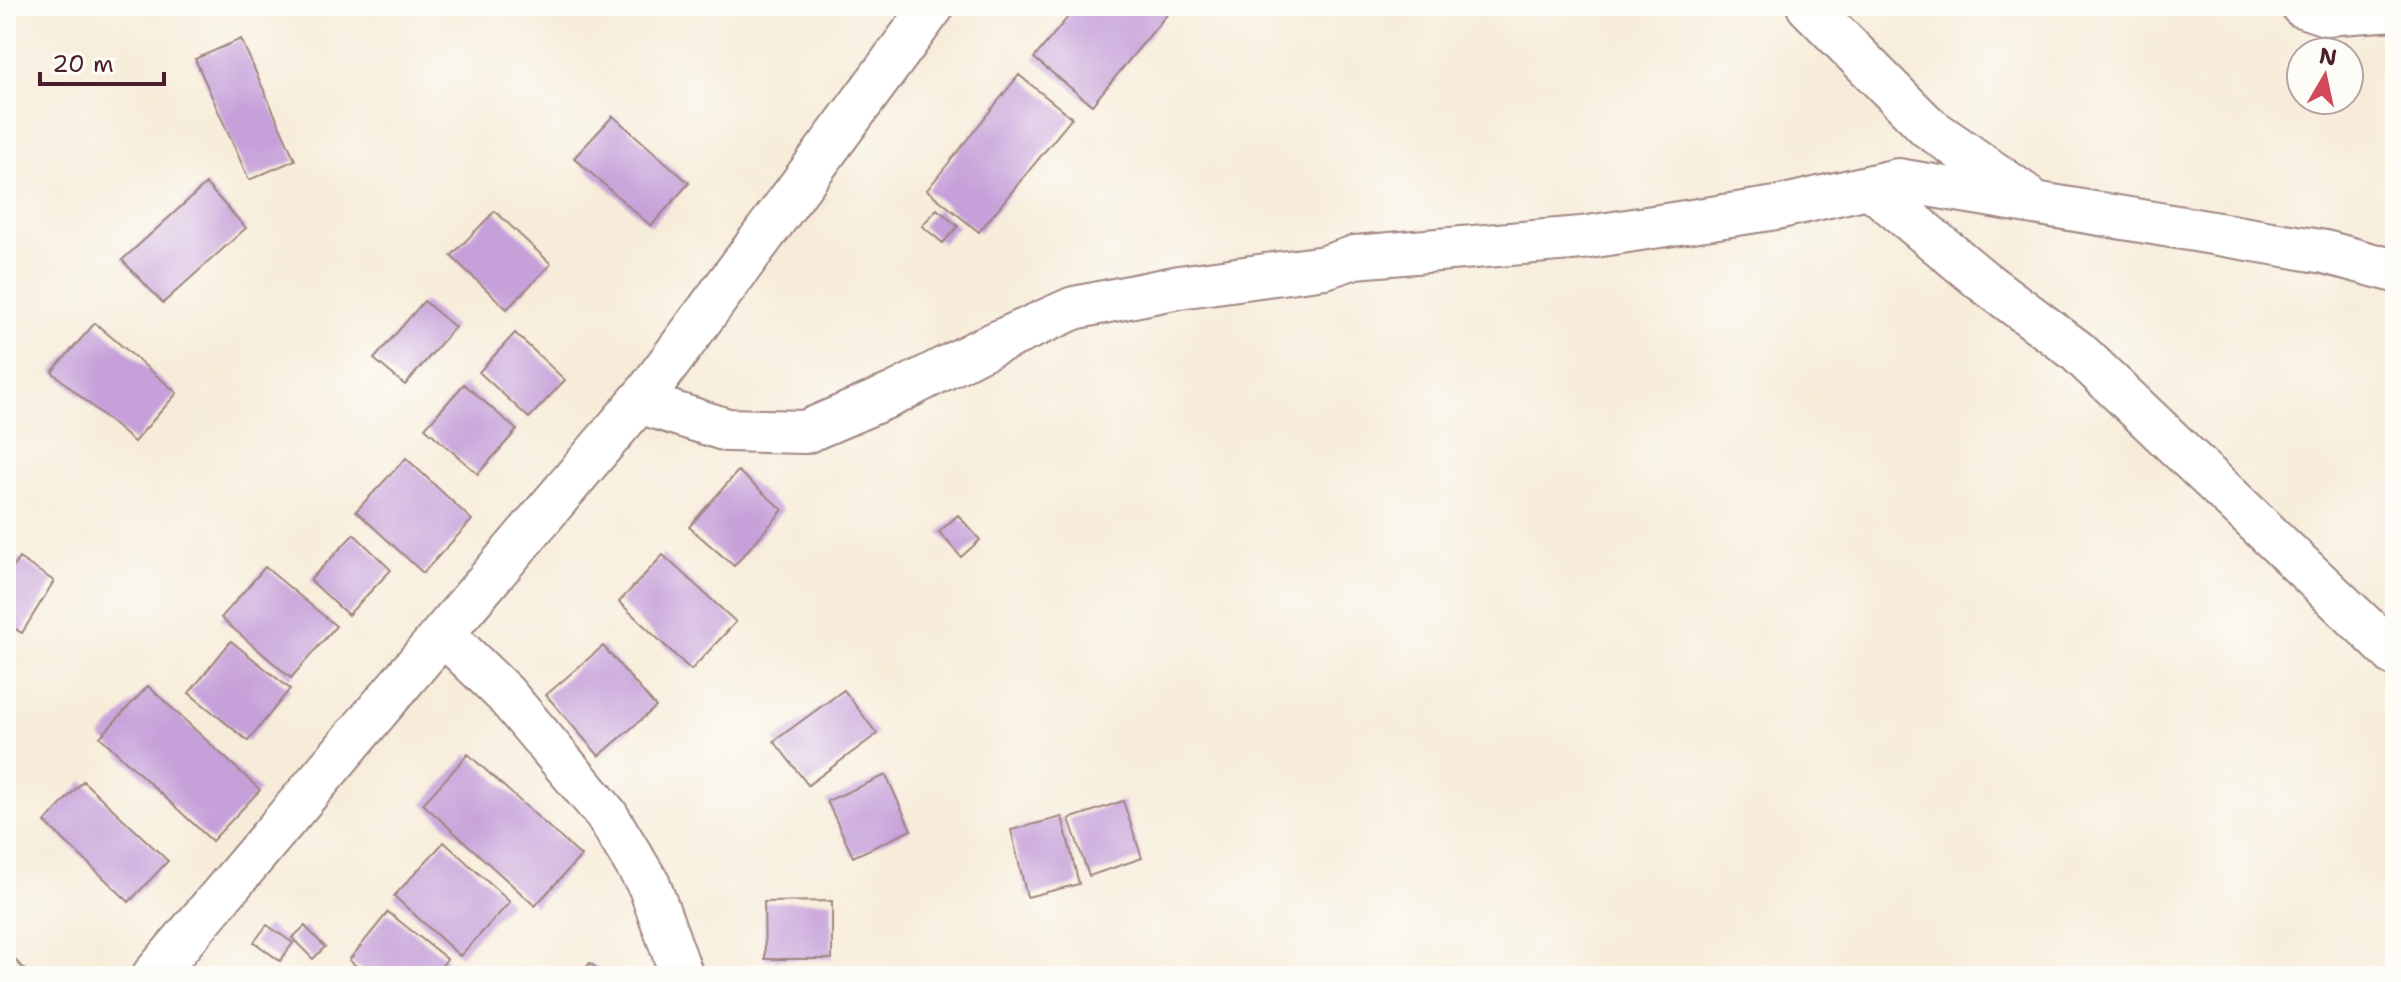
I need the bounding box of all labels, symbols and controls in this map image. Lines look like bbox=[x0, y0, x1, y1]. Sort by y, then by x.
scale bar bbox=[40, 36, 164, 86]
north arrow bbox=[2285, 36, 2365, 116]
text: N bbox=[2317, 41, 2339, 72]
text: 20 m bbox=[52, 48, 114, 80]

